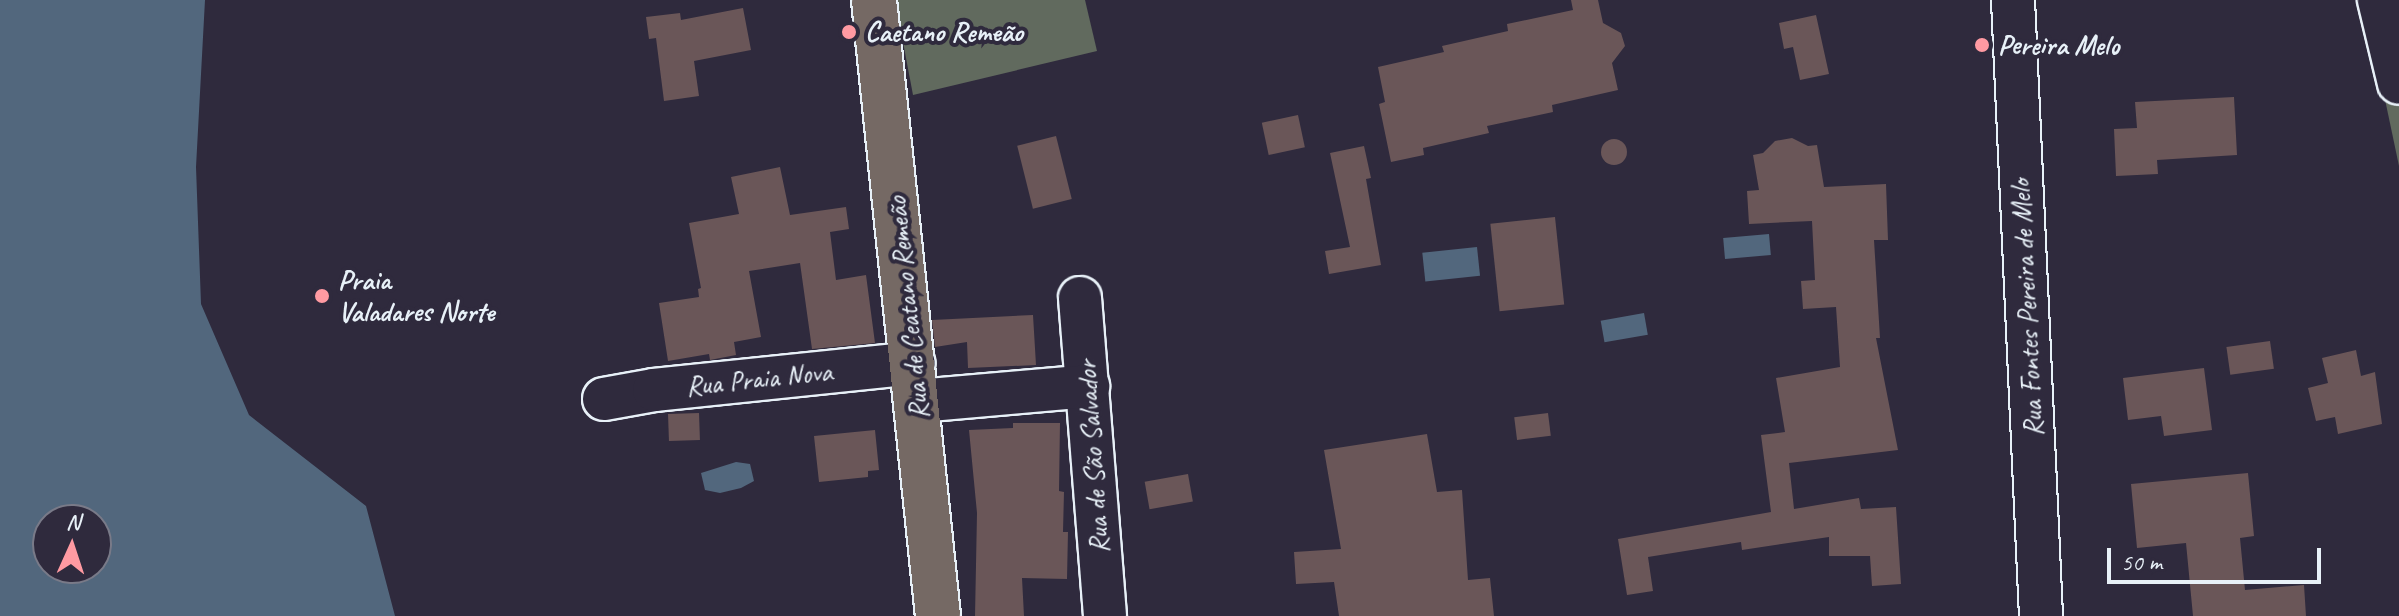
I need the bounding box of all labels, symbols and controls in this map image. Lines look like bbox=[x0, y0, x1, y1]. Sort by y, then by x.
place label: Caetano Remeão bbox=[865, 15, 1023, 49]
marker: Caetano Remeão bbox=[840, 23, 858, 41]
place label: Pereira Melo bbox=[1998, 28, 2119, 62]
marker: Pereira Melo bbox=[1973, 36, 1991, 54]
street label: Rua Fontes Pereira de Melo bbox=[2003, 178, 2051, 438]
street label: Rua de Ceatano Remeão bbox=[880, 195, 936, 421]
place label: Praia Valadares Norte bbox=[338, 263, 494, 329]
marker: Praia Valadares Norte bbox=[313, 287, 331, 305]
street label: Rua Praia Nova bbox=[683, 355, 835, 403]
street label: Rua de São Salvador bbox=[1069, 359, 1117, 555]
north arrow bbox=[32, 504, 112, 584]
text: N bbox=[66, 508, 81, 536]
scale bar bbox=[2111, 532, 2325, 582]
text: 50 m bbox=[2121, 547, 2162, 577]

